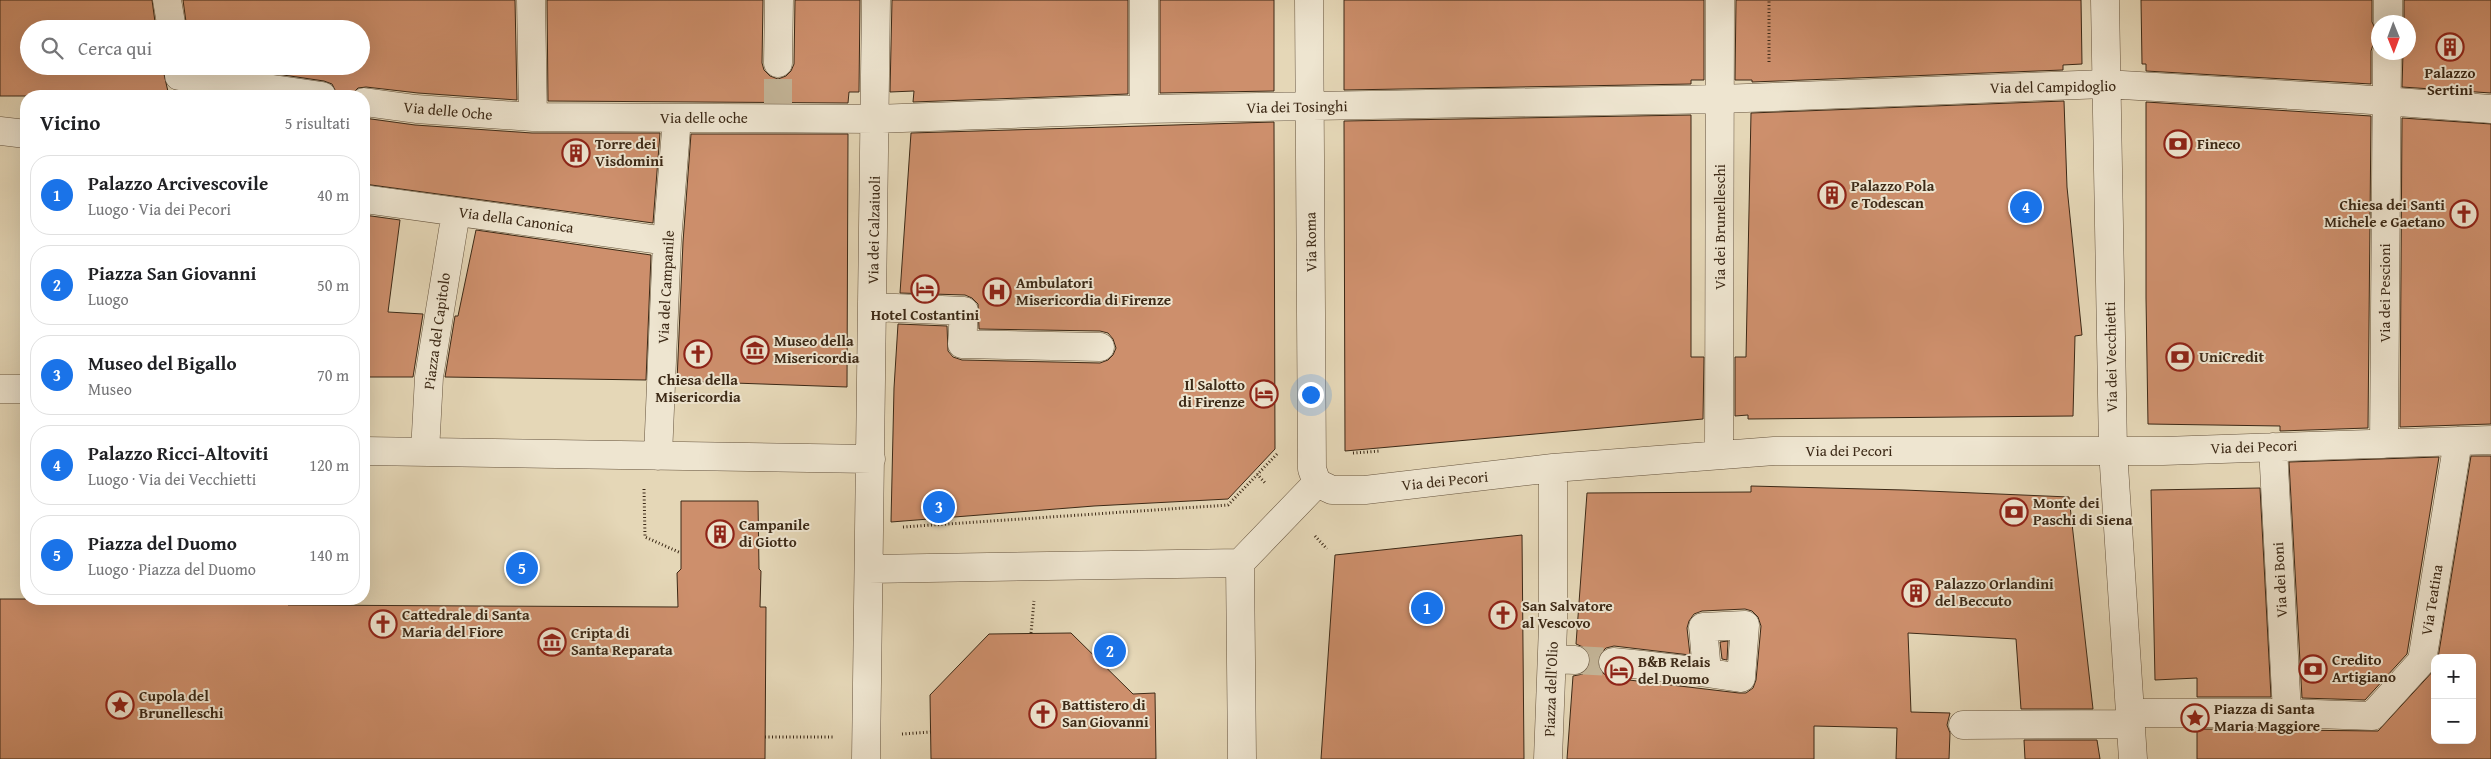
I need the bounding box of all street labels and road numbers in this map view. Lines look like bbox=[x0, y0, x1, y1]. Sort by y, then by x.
street label: Via del Campidoglio bbox=[1990, 75, 2117, 98]
street label: Via dei Tosinghi bbox=[1246, 95, 1348, 118]
street label: Via delle Oche bbox=[403, 96, 493, 125]
street label: Via delle oche bbox=[660, 107, 748, 128]
street label: Via dei Brunelleschi bbox=[1709, 164, 1730, 290]
street label: Via dei Calzaiuoli bbox=[862, 176, 885, 284]
street label: Via della Canonica bbox=[457, 201, 575, 238]
street label: Via Roma bbox=[1299, 212, 1322, 272]
street label: Via del Campanile bbox=[652, 230, 679, 344]
street label: Via dei Pescioni bbox=[2374, 243, 2395, 343]
street label: Piazza del Capitolo bbox=[418, 271, 455, 391]
street label: Via dei Vecchietti bbox=[2099, 302, 2122, 412]
street label: Via dei Pecori bbox=[2210, 434, 2298, 459]
street label: Via dei Pecori bbox=[1806, 440, 1892, 461]
street label: Via dei Pecori bbox=[1401, 466, 1489, 495]
street label: Via dei Boni bbox=[2267, 542, 2292, 618]
street label: Via Teatina bbox=[2416, 563, 2447, 637]
street label: Piazza dell'Olio bbox=[1538, 641, 1563, 737]

